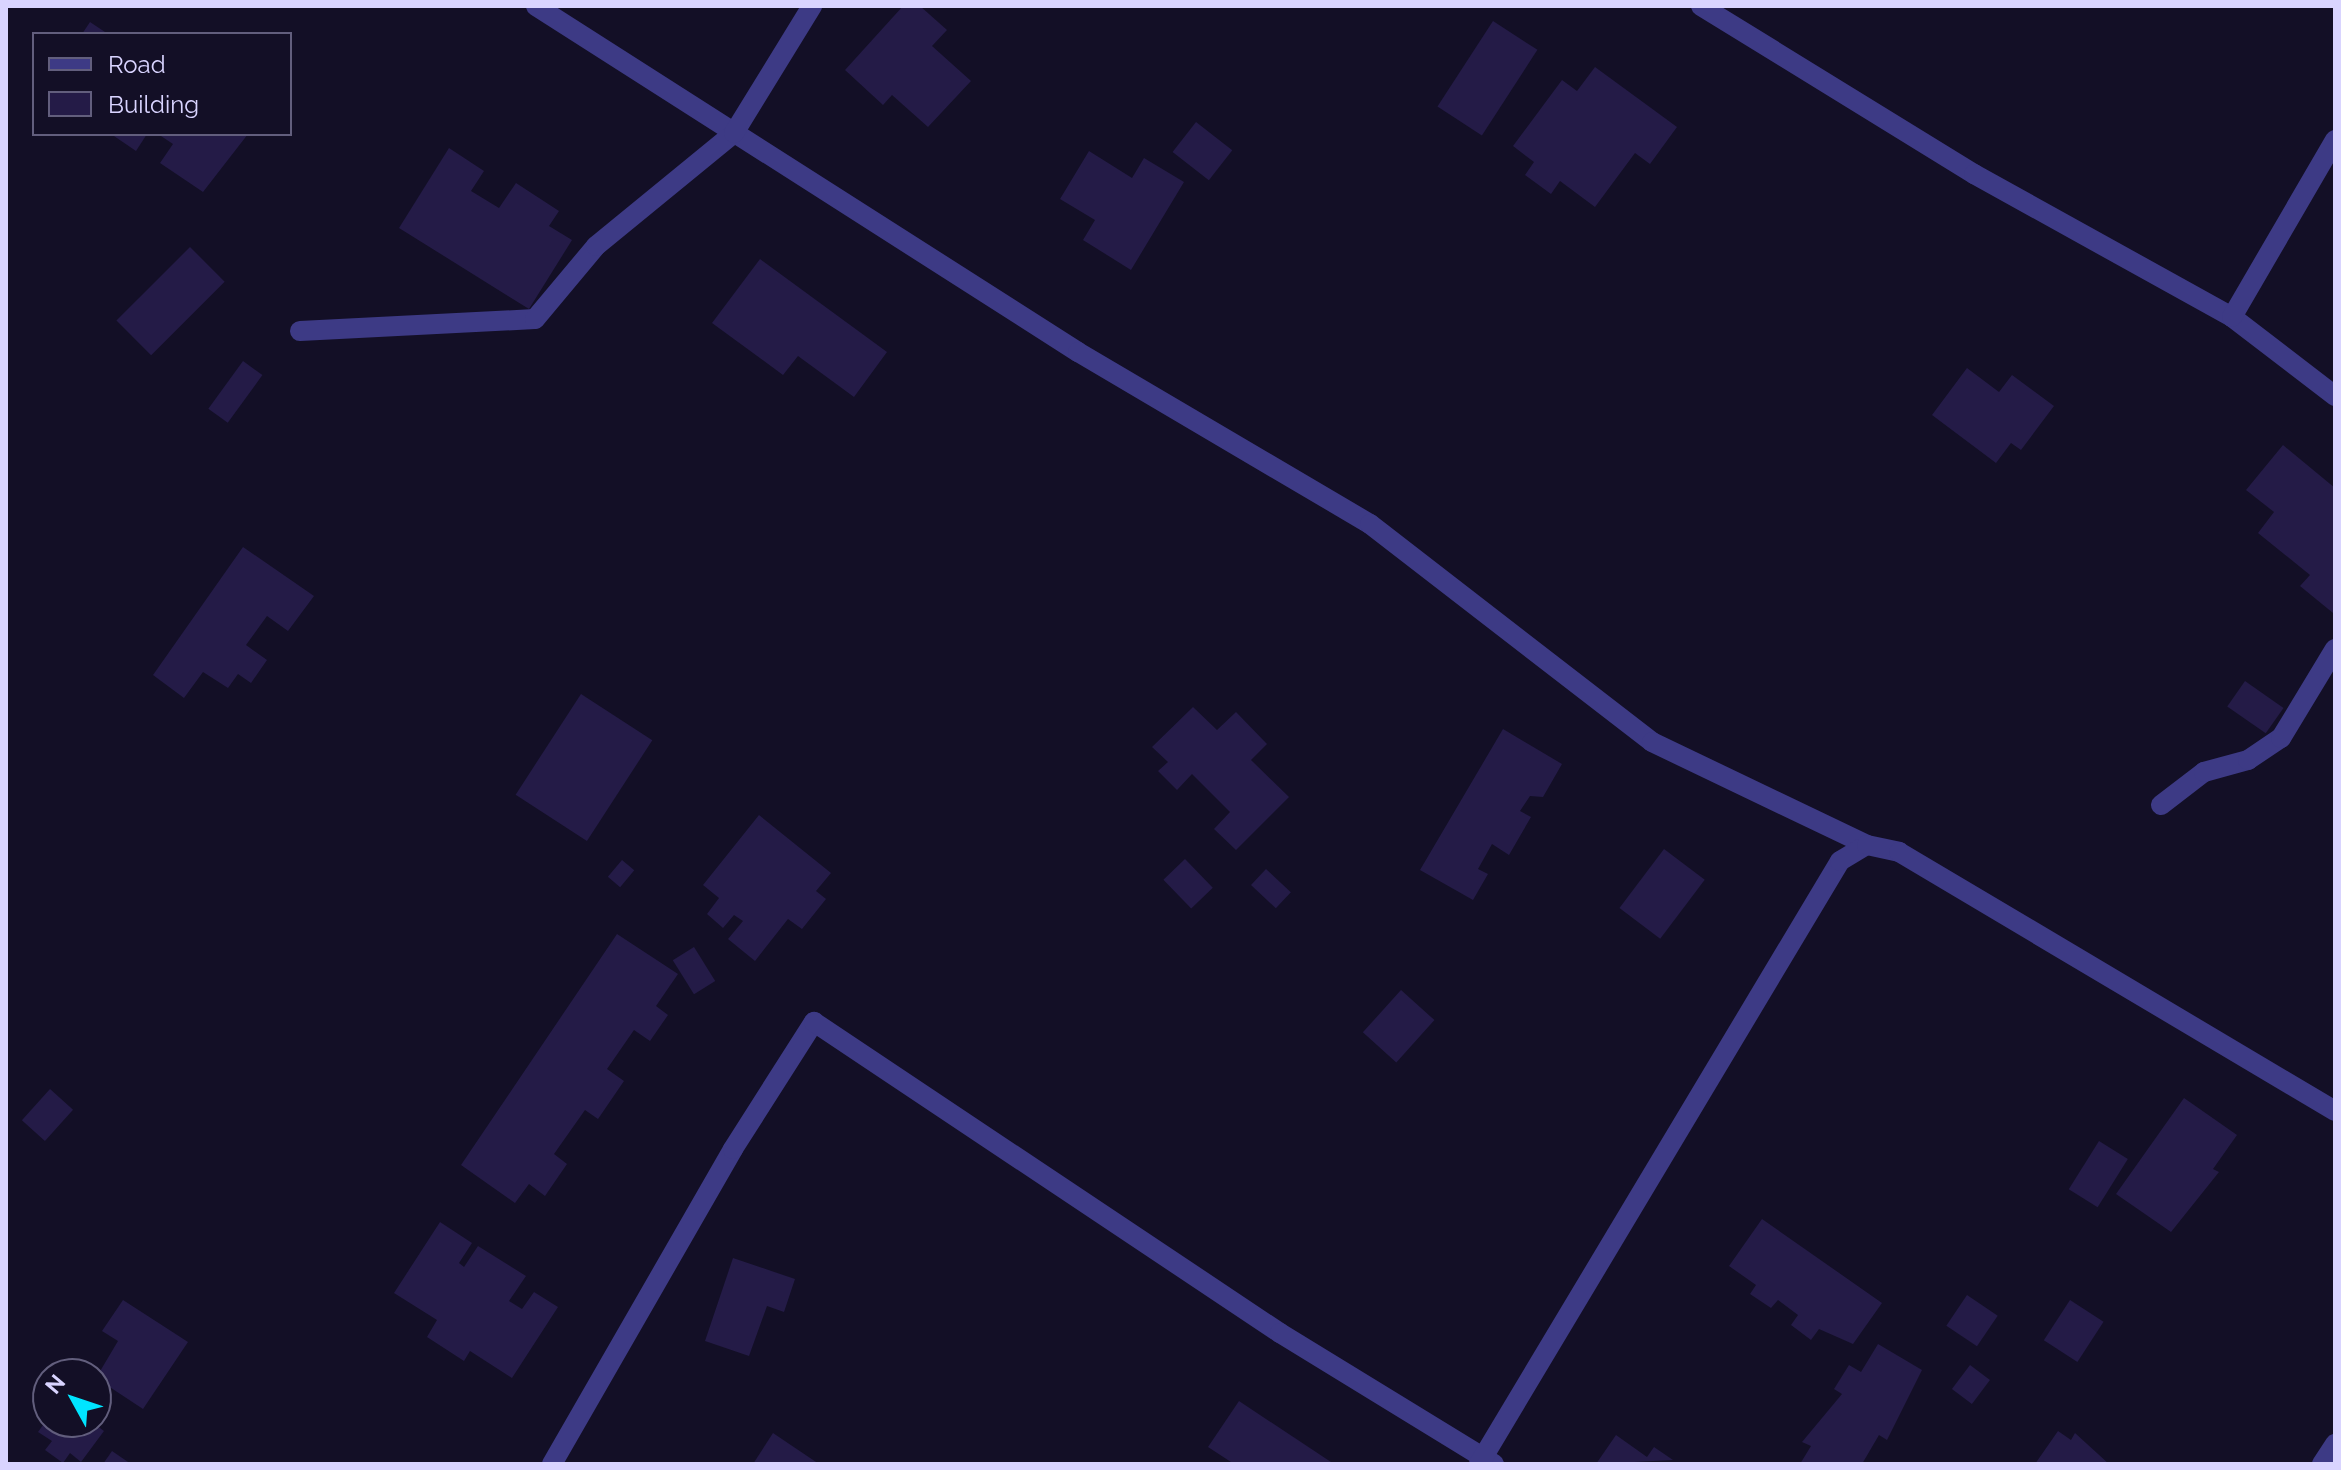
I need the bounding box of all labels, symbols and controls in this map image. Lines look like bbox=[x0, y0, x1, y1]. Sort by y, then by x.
legend bbox=[32, 32, 292, 136]
text: Road bbox=[108, 50, 166, 79]
text: Building bbox=[108, 90, 199, 119]
north arrow bbox=[32, 1358, 112, 1438]
text: N bbox=[40, 1369, 70, 1399]

